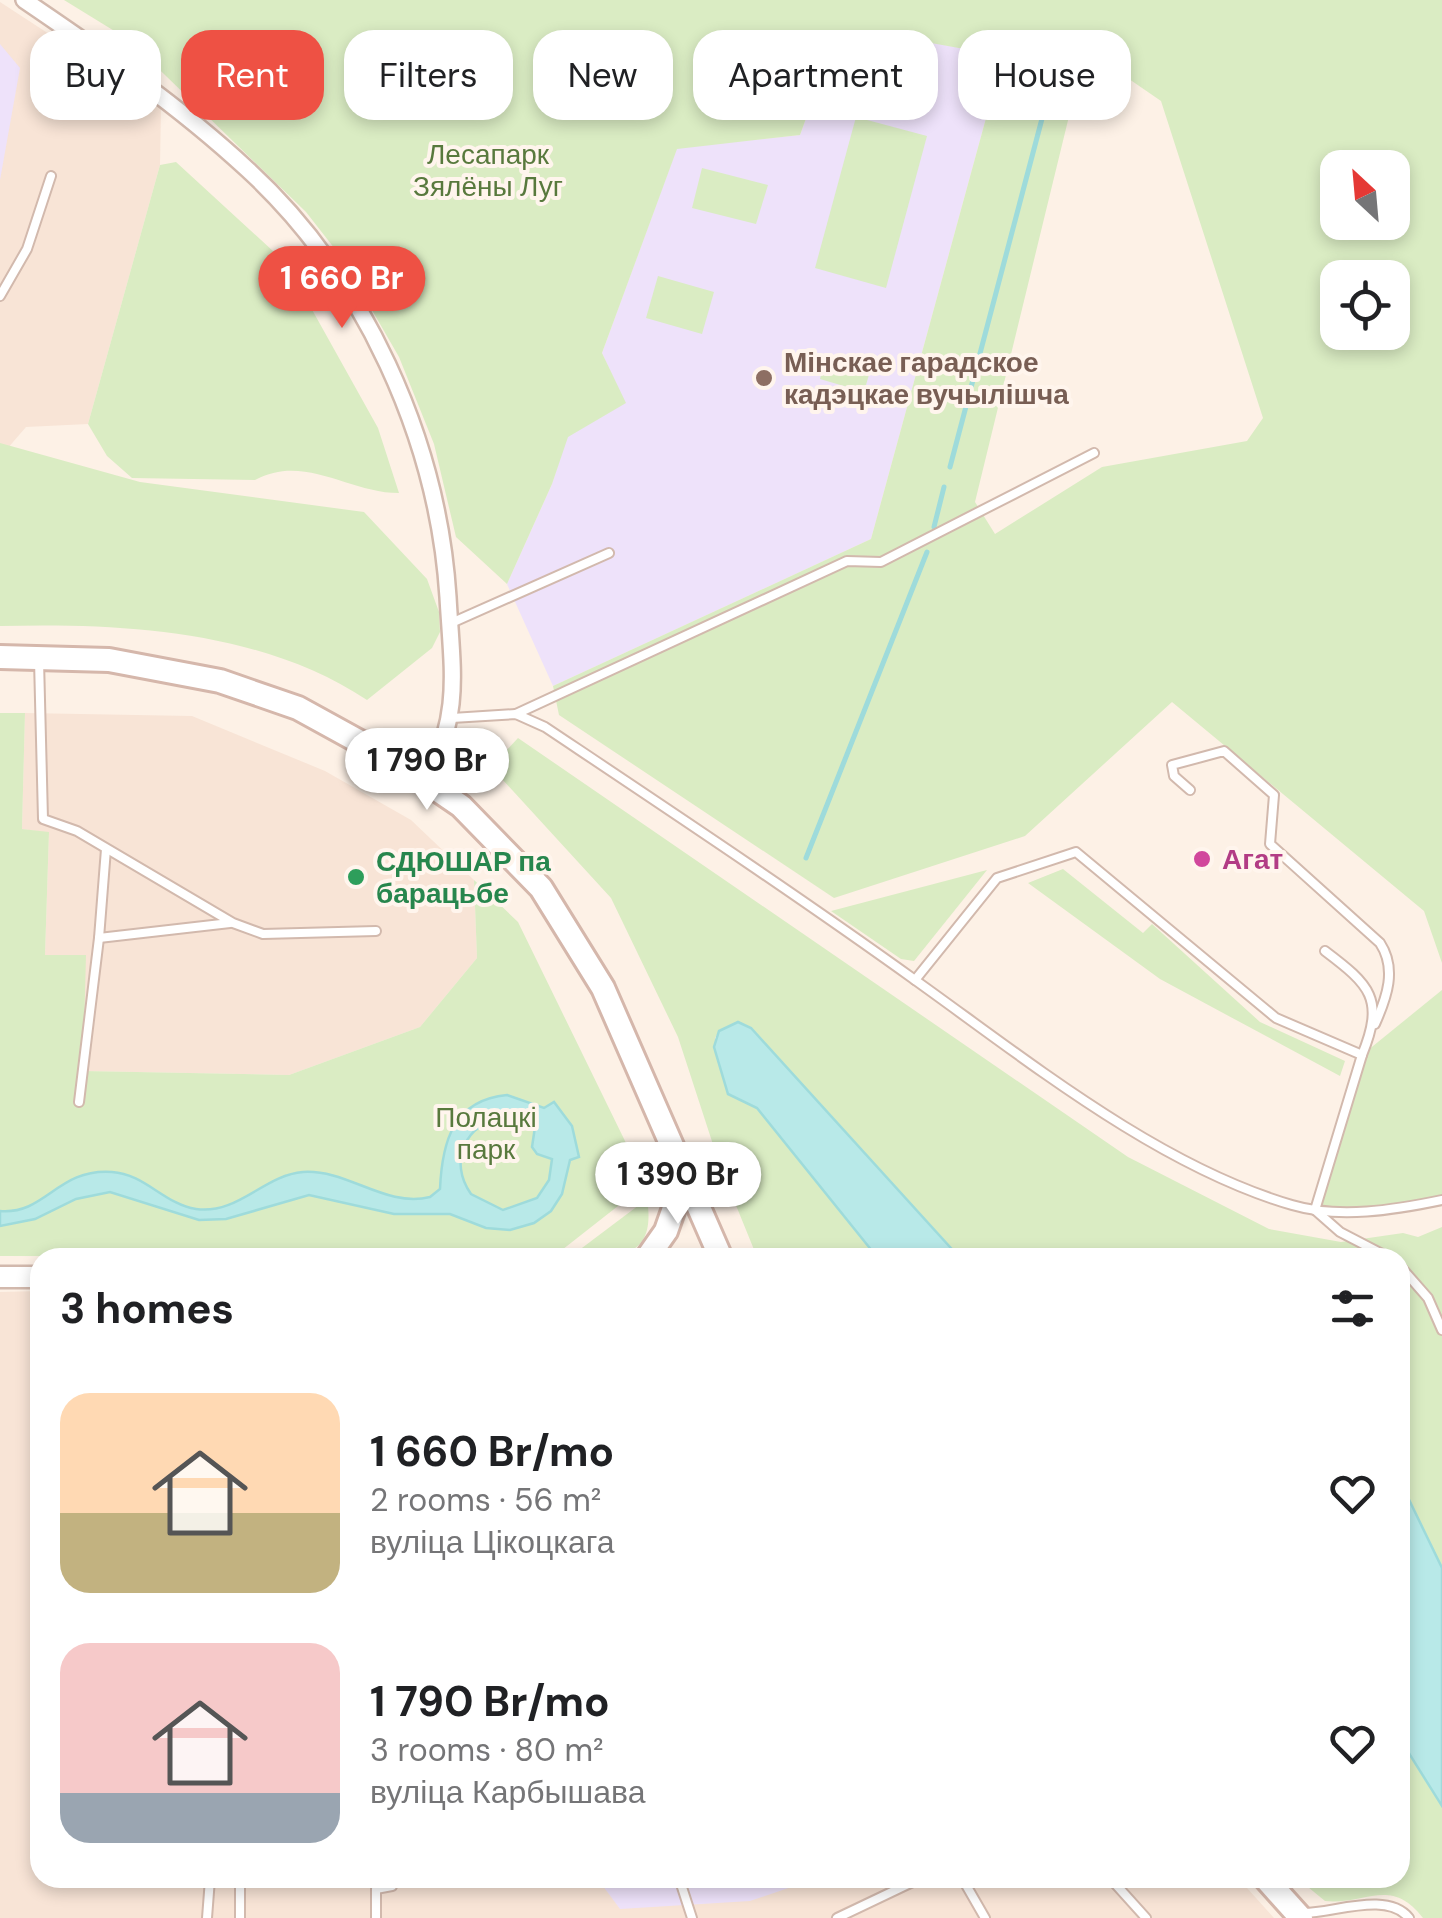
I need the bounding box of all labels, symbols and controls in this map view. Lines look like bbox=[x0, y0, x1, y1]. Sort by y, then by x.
chip: Buy bbox=[30, 30, 161, 120]
chip: Rent bbox=[181, 30, 324, 120]
chip: Filters bbox=[344, 30, 513, 120]
chip: New bbox=[533, 30, 673, 120]
chip: Apartment bbox=[693, 30, 938, 120]
chip: House bbox=[958, 30, 1131, 120]
park label: Лесапарк Зялёны Луг bbox=[413, 136, 563, 205]
north arrow bbox=[1320, 150, 1410, 240]
map controls bbox=[1320, 150, 1410, 350]
pin: 1 660 Br bbox=[239, 246, 445, 331]
text: 1 660 Br bbox=[280, 257, 404, 299]
button: locate bbox=[1320, 260, 1410, 350]
place label: Мінскае гарадское кадэцкае вучылішча bbox=[784, 344, 1069, 413]
marker: Мінскае гарадское кадэцкае вучылішча bbox=[753, 367, 775, 389]
pin: 1 790 Br bbox=[324, 728, 530, 813]
text: 1 790 Br bbox=[367, 739, 487, 781]
place label: Агат bbox=[1222, 841, 1283, 878]
place label: СДЮШАР па барацьбе bbox=[376, 843, 551, 912]
marker: Агат bbox=[1191, 848, 1213, 870]
marker: СДЮШАР па барацьбе bbox=[345, 866, 367, 888]
park label: Полацкі парк bbox=[435, 1099, 537, 1168]
pin: 1 390 Br bbox=[575, 1142, 781, 1227]
text: 1 390 Br bbox=[617, 1153, 739, 1195]
text: 3 homes bbox=[60, 1281, 234, 1336]
icon: filters bbox=[1325, 1281, 1380, 1336]
text: 1 660 Br/mo bbox=[370, 1424, 614, 1479]
icon: home bbox=[140, 1433, 260, 1553]
icon: heart bbox=[1325, 1466, 1380, 1521]
text: 2 rooms · 56 m² bbox=[370, 1479, 601, 1521]
text: вуліца Цікоцкага bbox=[370, 1521, 615, 1563]
text: 1 790 Br/mo bbox=[370, 1674, 610, 1729]
icon: home bbox=[140, 1683, 260, 1803]
icon: heart bbox=[1325, 1716, 1380, 1771]
text: 3 rooms · 80 m² bbox=[370, 1729, 603, 1771]
text: вуліца Карбышава bbox=[370, 1771, 645, 1813]

